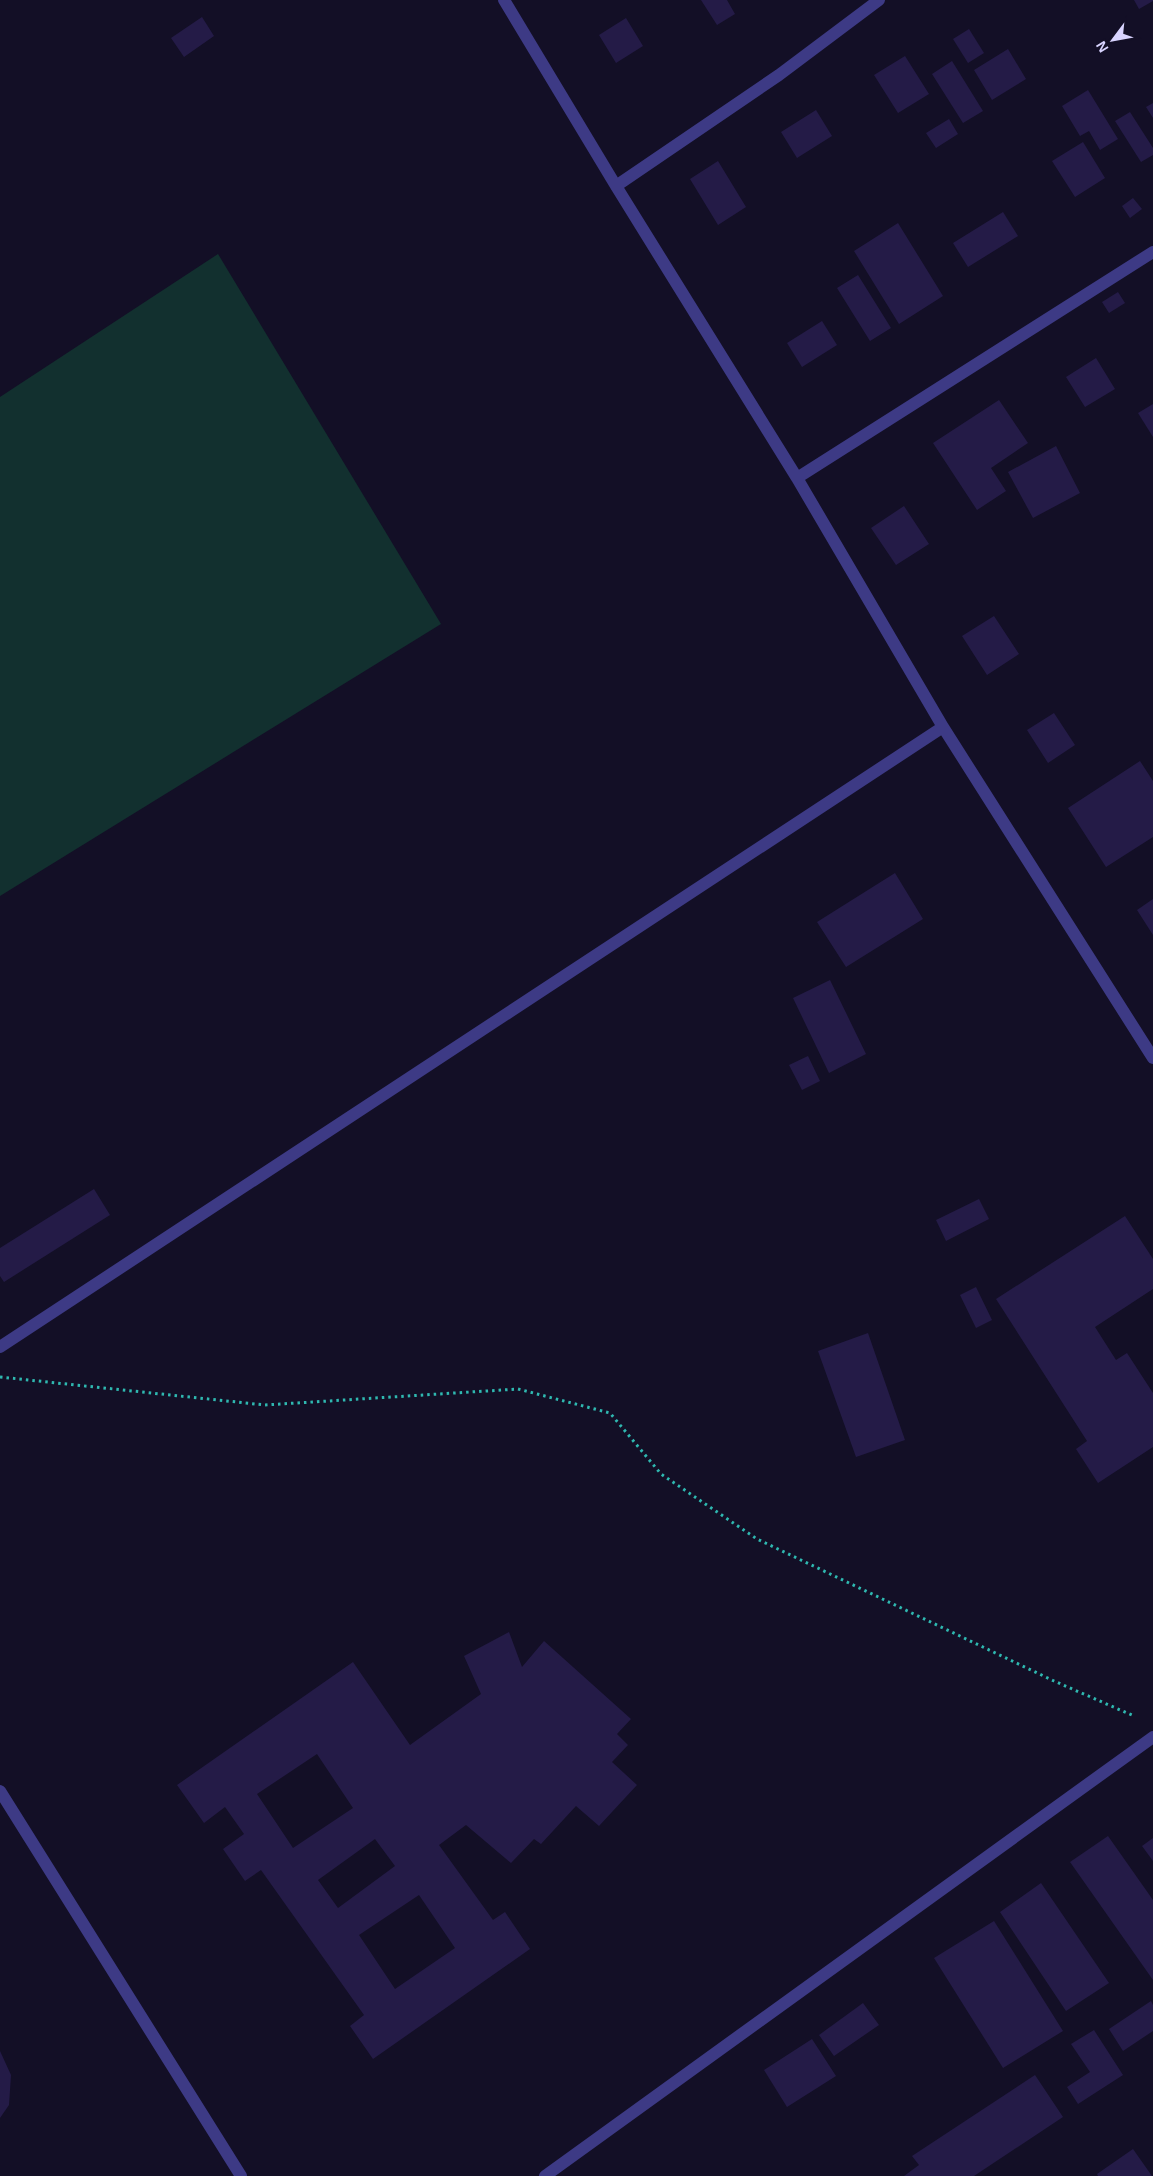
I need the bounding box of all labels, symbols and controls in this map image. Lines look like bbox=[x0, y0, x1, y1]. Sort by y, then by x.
north arrow bbox=[1088, 15, 1138, 65]
text: N bbox=[1093, 38, 1111, 55]

